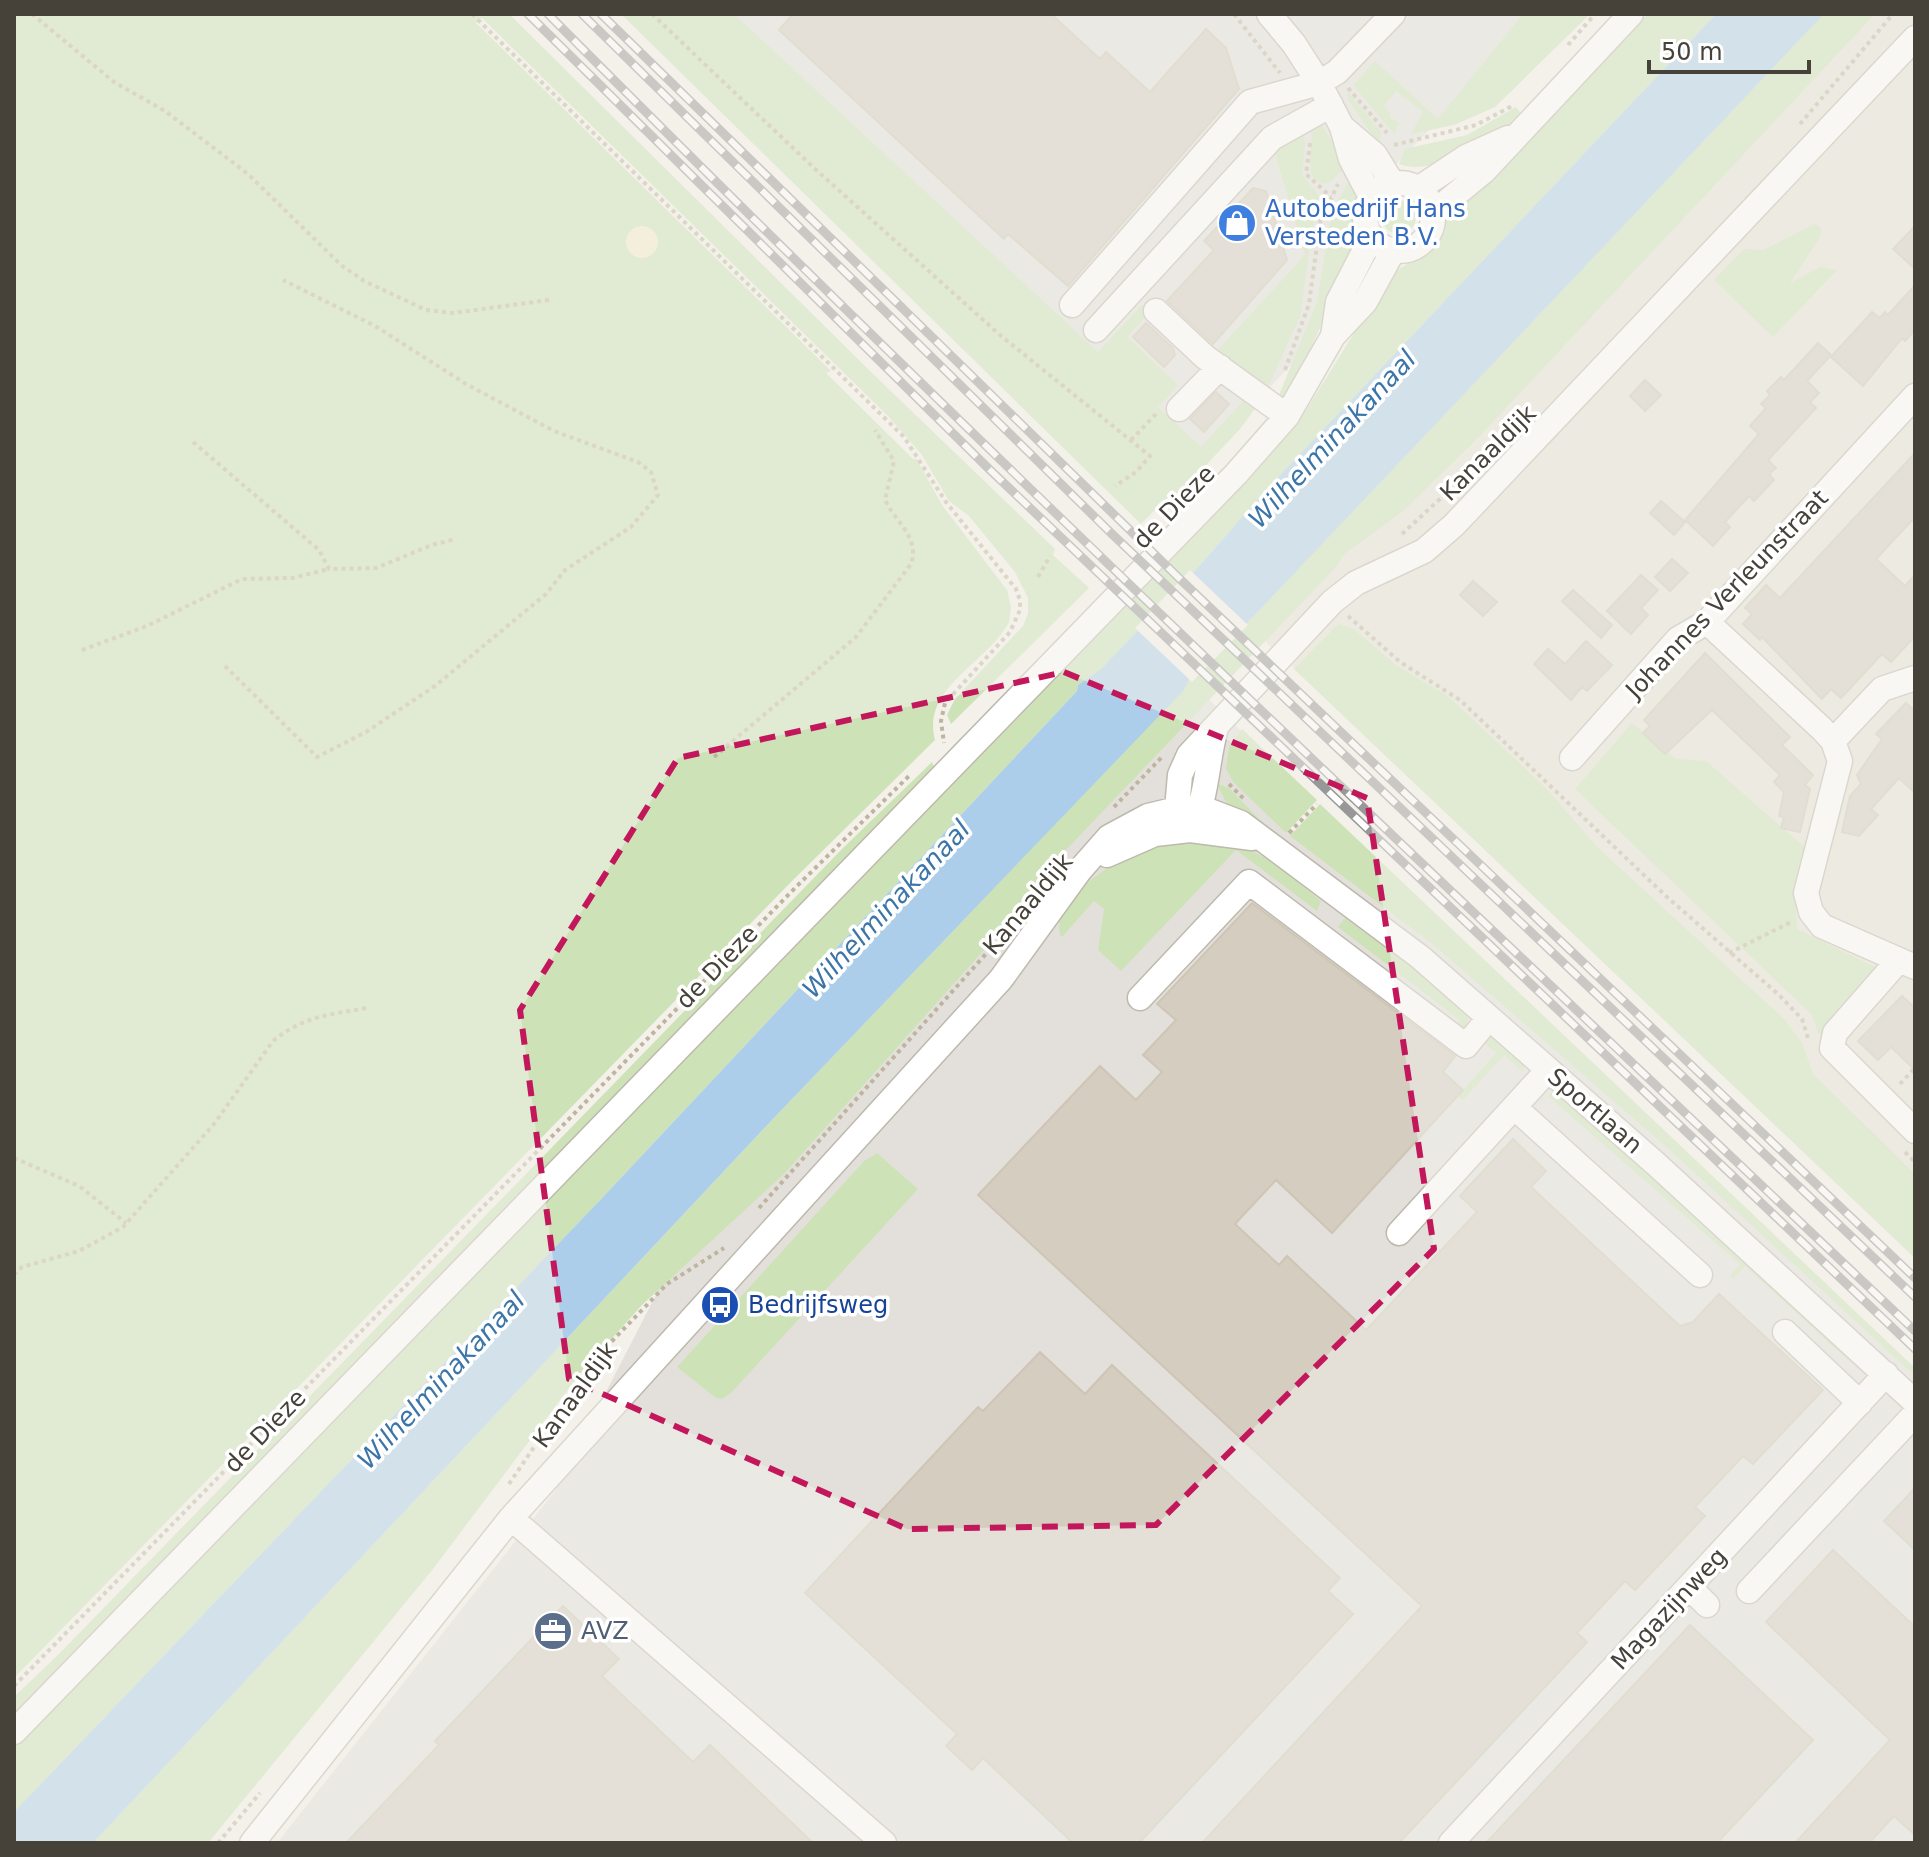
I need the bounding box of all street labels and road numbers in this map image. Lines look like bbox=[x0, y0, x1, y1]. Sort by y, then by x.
street label: Kanaaldijk bbox=[1434, 399, 1542, 507]
street label: de Dieze bbox=[1127, 460, 1221, 554]
street label: Johannes Verleunstraat bbox=[1619, 484, 1834, 705]
street label: Kanaaldijk bbox=[977, 848, 1079, 960]
street label: de Dieze bbox=[670, 920, 764, 1014]
street label: Sportlaan bbox=[1542, 1062, 1648, 1160]
street label: Kanaaldijk bbox=[527, 1337, 623, 1453]
street label: de Dieze bbox=[218, 1384, 312, 1478]
street label: Magazijnweg bbox=[1606, 1542, 1732, 1676]

